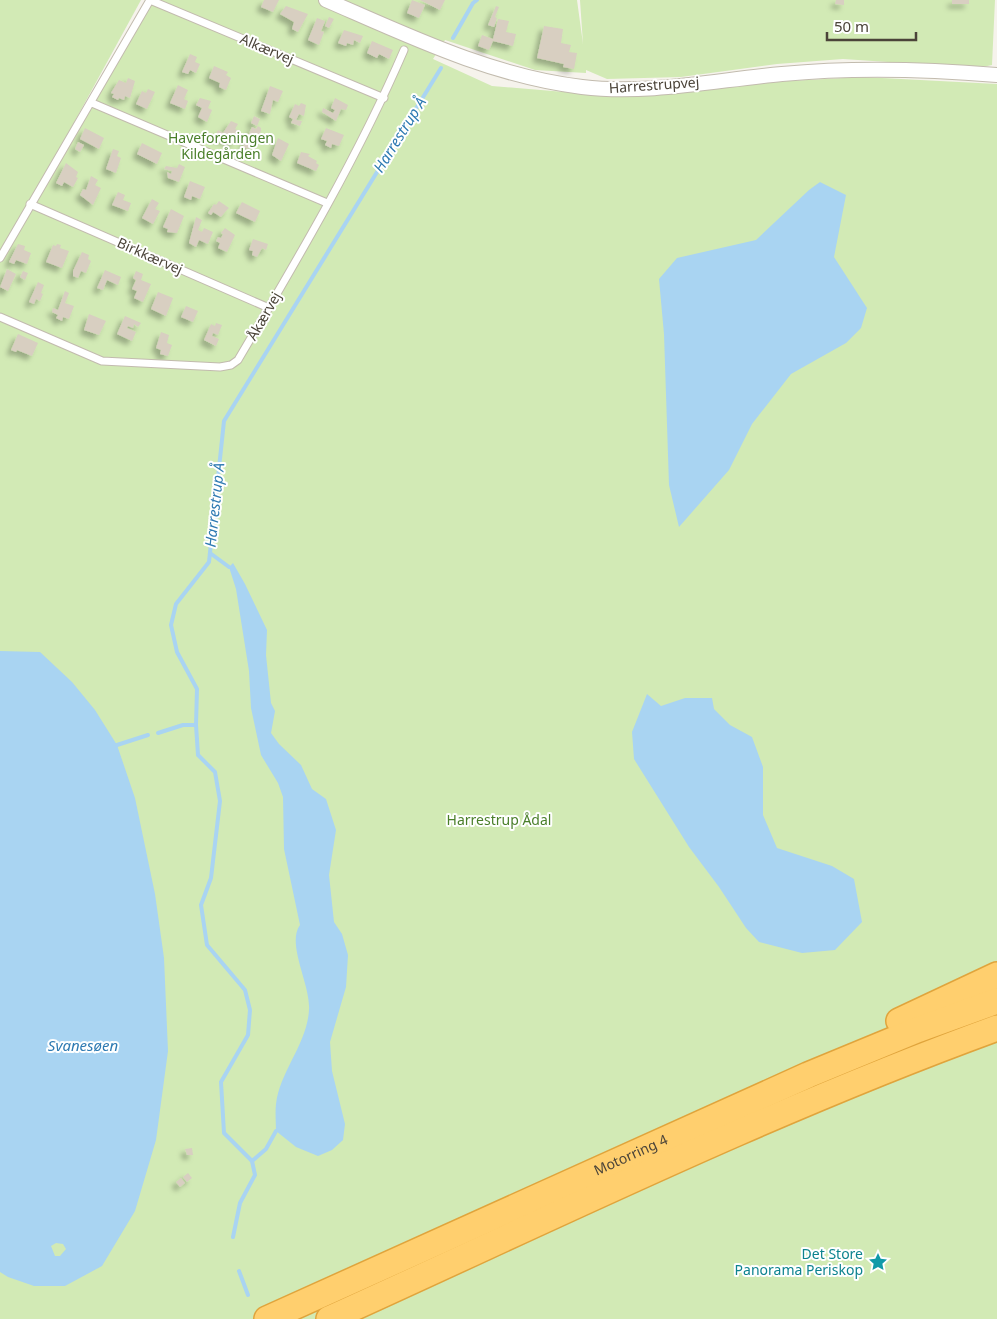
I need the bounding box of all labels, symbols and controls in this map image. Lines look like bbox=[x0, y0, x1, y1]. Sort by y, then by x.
scale bar bbox=[827, 10, 916, 42]
text: 50 m bbox=[834, 16, 869, 36]
street label: Alkærvej bbox=[237, 29, 297, 68]
street label: Harrestrupvej bbox=[608, 72, 700, 97]
water label: Harrestrup Å bbox=[368, 93, 430, 176]
park label: Haveforeningen Kildegården bbox=[168, 128, 274, 163]
street label: Birkkærvej bbox=[114, 233, 186, 278]
street label: Åkærvej bbox=[242, 288, 285, 343]
water label: Harrestrup Å bbox=[200, 462, 228, 548]
park label: Harrestrup Ådal bbox=[447, 810, 551, 829]
water label: Svanesøen bbox=[48, 1035, 118, 1055]
street label: Motorring 4 bbox=[591, 1130, 670, 1179]
place label: Det Store Panorama Periskop bbox=[735, 1244, 863, 1279]
place icon: Det Store Panorama Periskop bbox=[867, 1251, 889, 1273]

